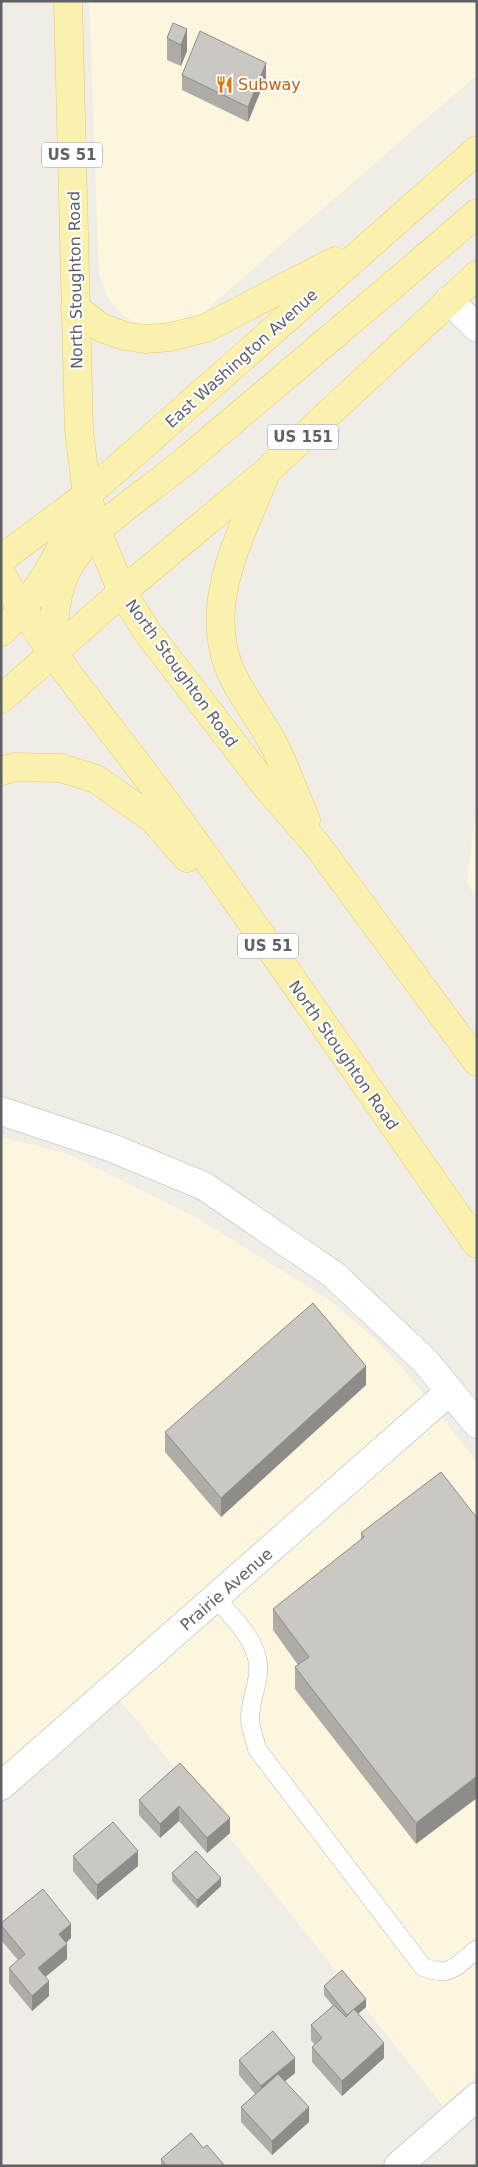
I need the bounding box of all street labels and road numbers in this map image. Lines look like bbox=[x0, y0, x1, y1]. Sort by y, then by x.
road number: US 51 bbox=[42, 142, 102, 168]
street label: North Stoughton Road bbox=[64, 191, 87, 369]
street label: East Washington Avenue bbox=[161, 285, 321, 432]
road number: US 151 bbox=[268, 424, 338, 450]
street label: North Stoughton Road bbox=[122, 596, 242, 751]
road number: US 51 bbox=[238, 934, 298, 958]
street label: North Stoughton Road bbox=[285, 977, 402, 1134]
street label: Prairie Avenue bbox=[176, 1544, 276, 1634]

